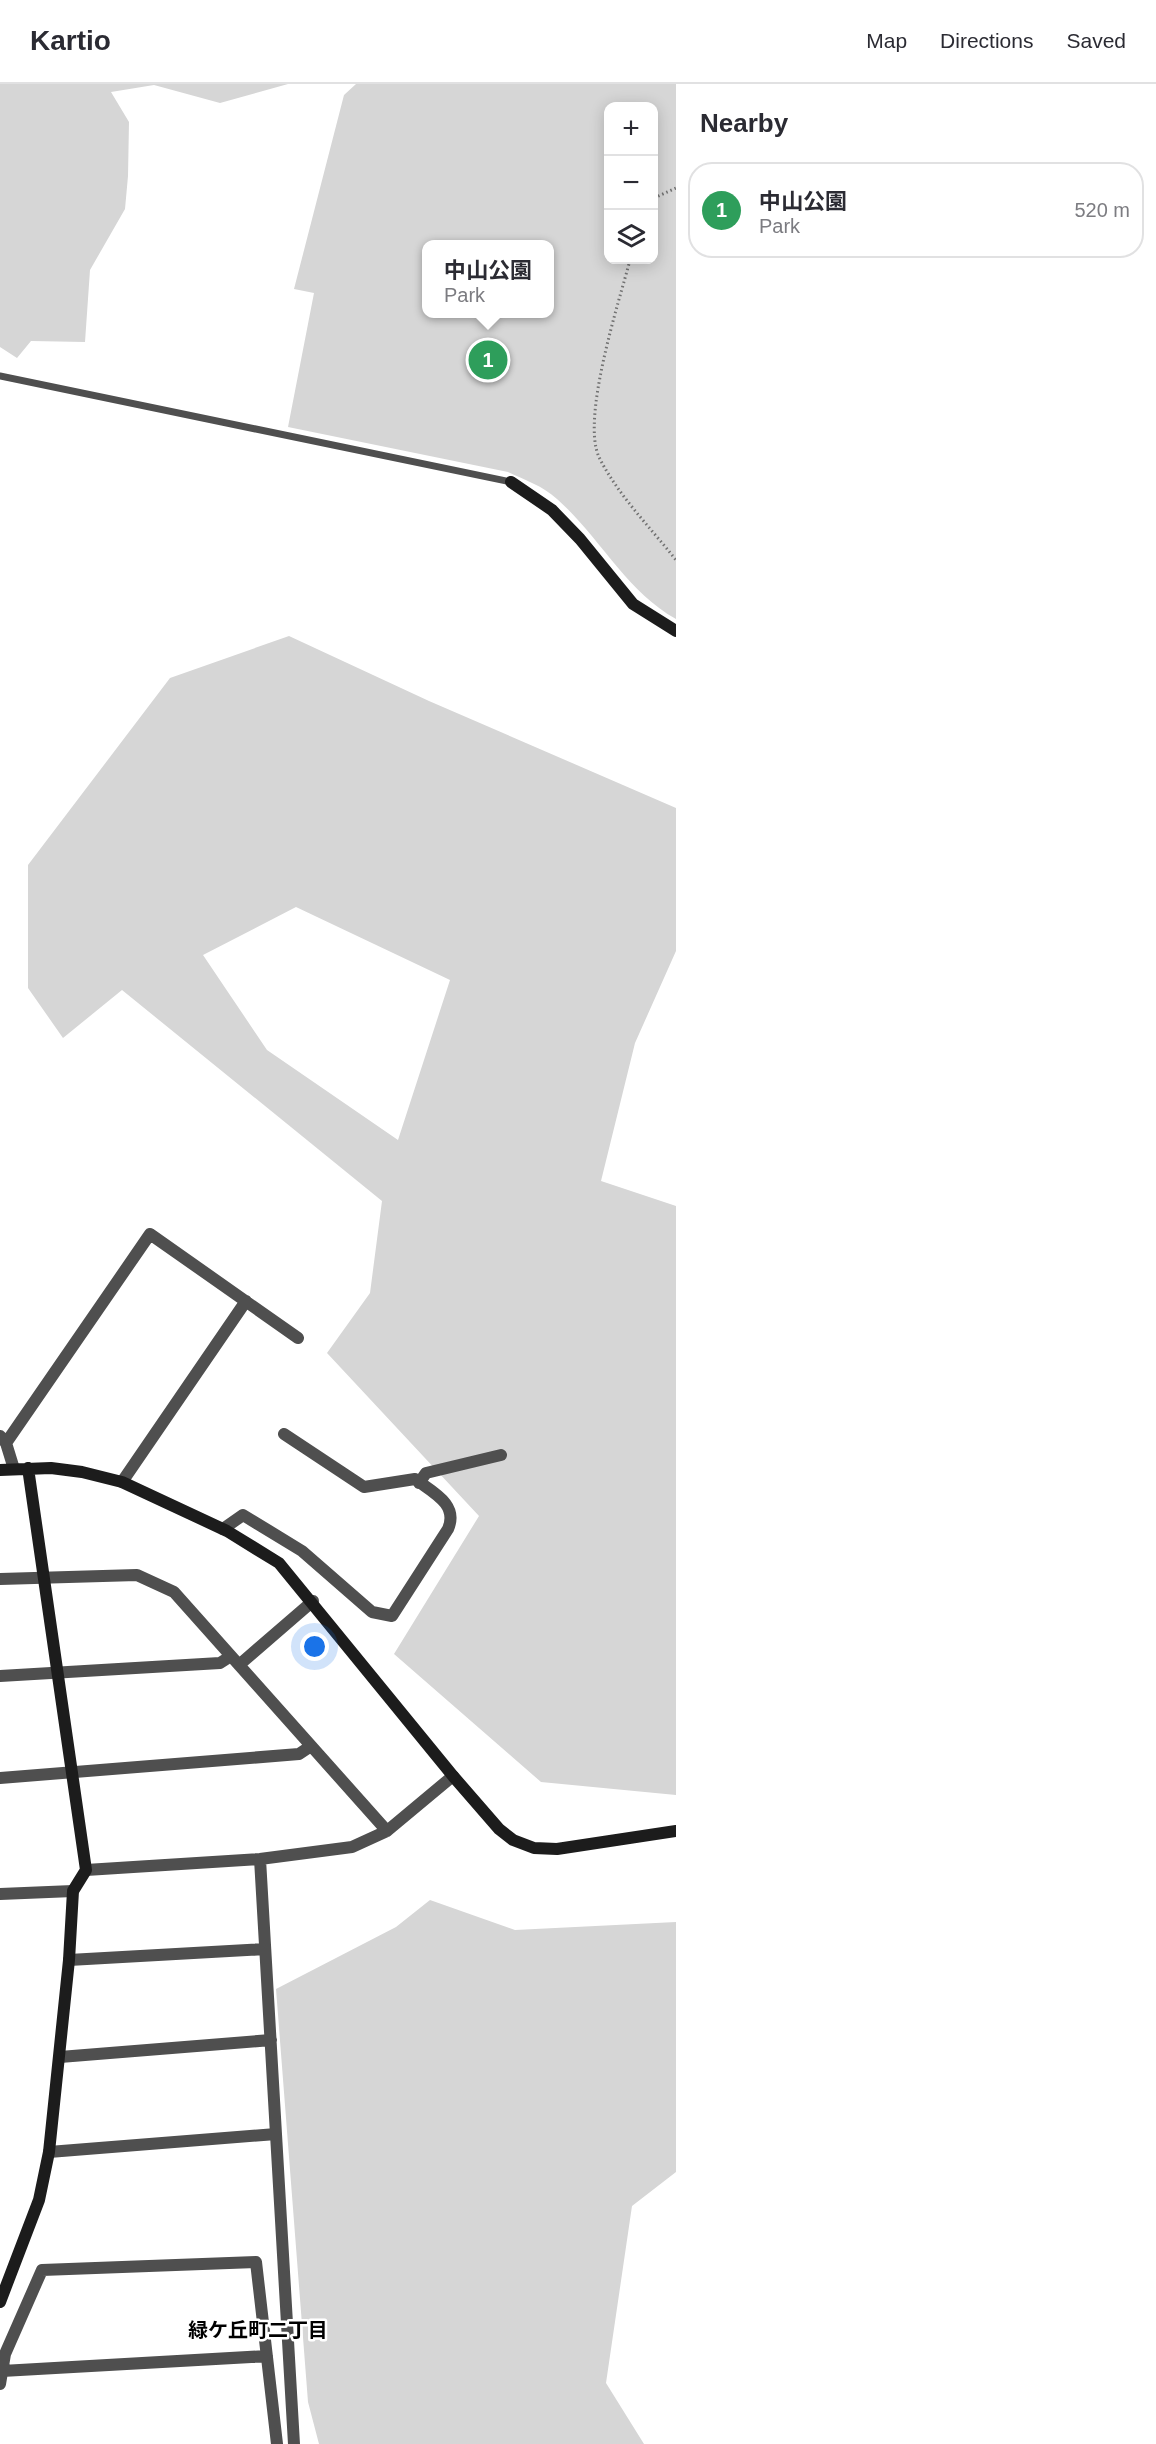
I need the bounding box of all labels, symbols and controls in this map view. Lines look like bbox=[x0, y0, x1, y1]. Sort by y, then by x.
text: Kartio bbox=[30, 25, 111, 56]
text: Map bbox=[866, 29, 907, 52]
text: Directions bbox=[940, 29, 1033, 52]
text: Saved bbox=[1066, 29, 1126, 52]
map controls bbox=[604, 102, 658, 264]
button: + bbox=[604, 102, 658, 156]
text: Nearby bbox=[700, 108, 788, 138]
button: − bbox=[604, 156, 658, 210]
text: 中山公園 bbox=[759, 189, 847, 214]
text: 1 bbox=[716, 199, 727, 221]
text: 520 m bbox=[1074, 199, 1130, 221]
button: layers bbox=[604, 210, 658, 264]
text: Park bbox=[759, 215, 800, 237]
popup bbox=[422, 240, 554, 318]
text: 中山公園 bbox=[444, 258, 532, 283]
text: Park bbox=[444, 284, 485, 306]
pin: 1 bbox=[468, 338, 508, 382]
your location bbox=[300, 1632, 329, 1661]
district label: 緑ケ丘町二丁目 bbox=[188, 2319, 328, 2341]

